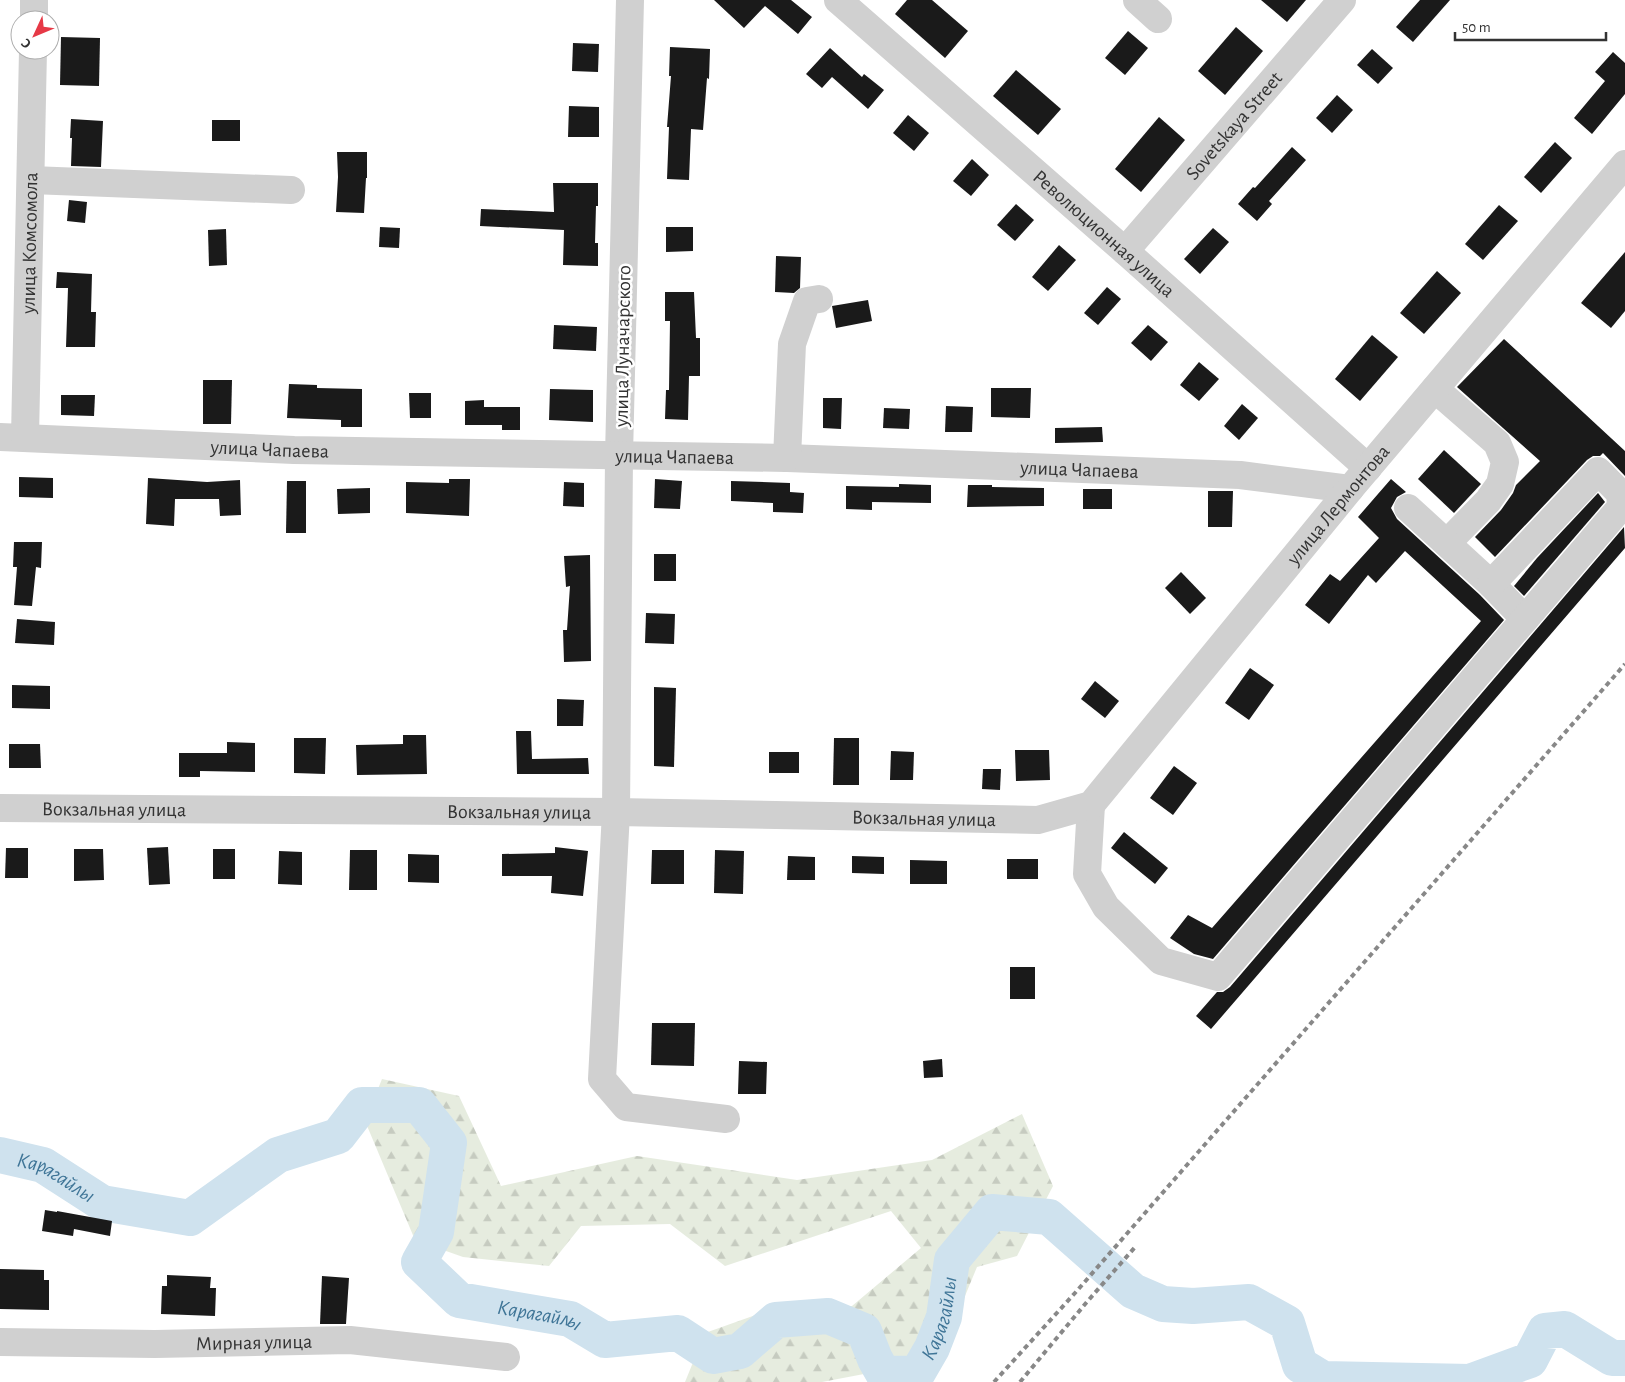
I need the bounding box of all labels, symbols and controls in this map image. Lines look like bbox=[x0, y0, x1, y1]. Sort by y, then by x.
north arrow bbox=[10, 10, 60, 60]
scale bar bbox=[1455, 10, 1606, 42]
text: 50 m bbox=[1462, 20, 1491, 35]
text: С bbox=[18, 36, 34, 51]
street label: Sovetskaya Street bbox=[1182, 68, 1287, 184]
street label: Революционная улица bbox=[1029, 167, 1178, 301]
street label: улица Комсомола bbox=[19, 172, 41, 315]
street label: улица Луначарского bbox=[612, 265, 634, 428]
street label: улица Чапаева bbox=[209, 437, 329, 462]
street label: улица Лермонтова bbox=[1283, 441, 1394, 570]
street label: улица Чапаева bbox=[614, 446, 734, 468]
street label: улица Чапаева bbox=[1019, 458, 1139, 482]
street label: Вокзальная улица bbox=[42, 799, 186, 820]
street label: Вокзальная улица bbox=[447, 802, 591, 823]
street label: Вокзальная улица bbox=[852, 807, 996, 830]
water label: Карагайлы bbox=[15, 1149, 99, 1207]
water label: Карагайлы bbox=[917, 1275, 961, 1364]
water label: Карагайлы bbox=[496, 1297, 586, 1335]
street label: Мирная улица bbox=[195, 1332, 313, 1354]

